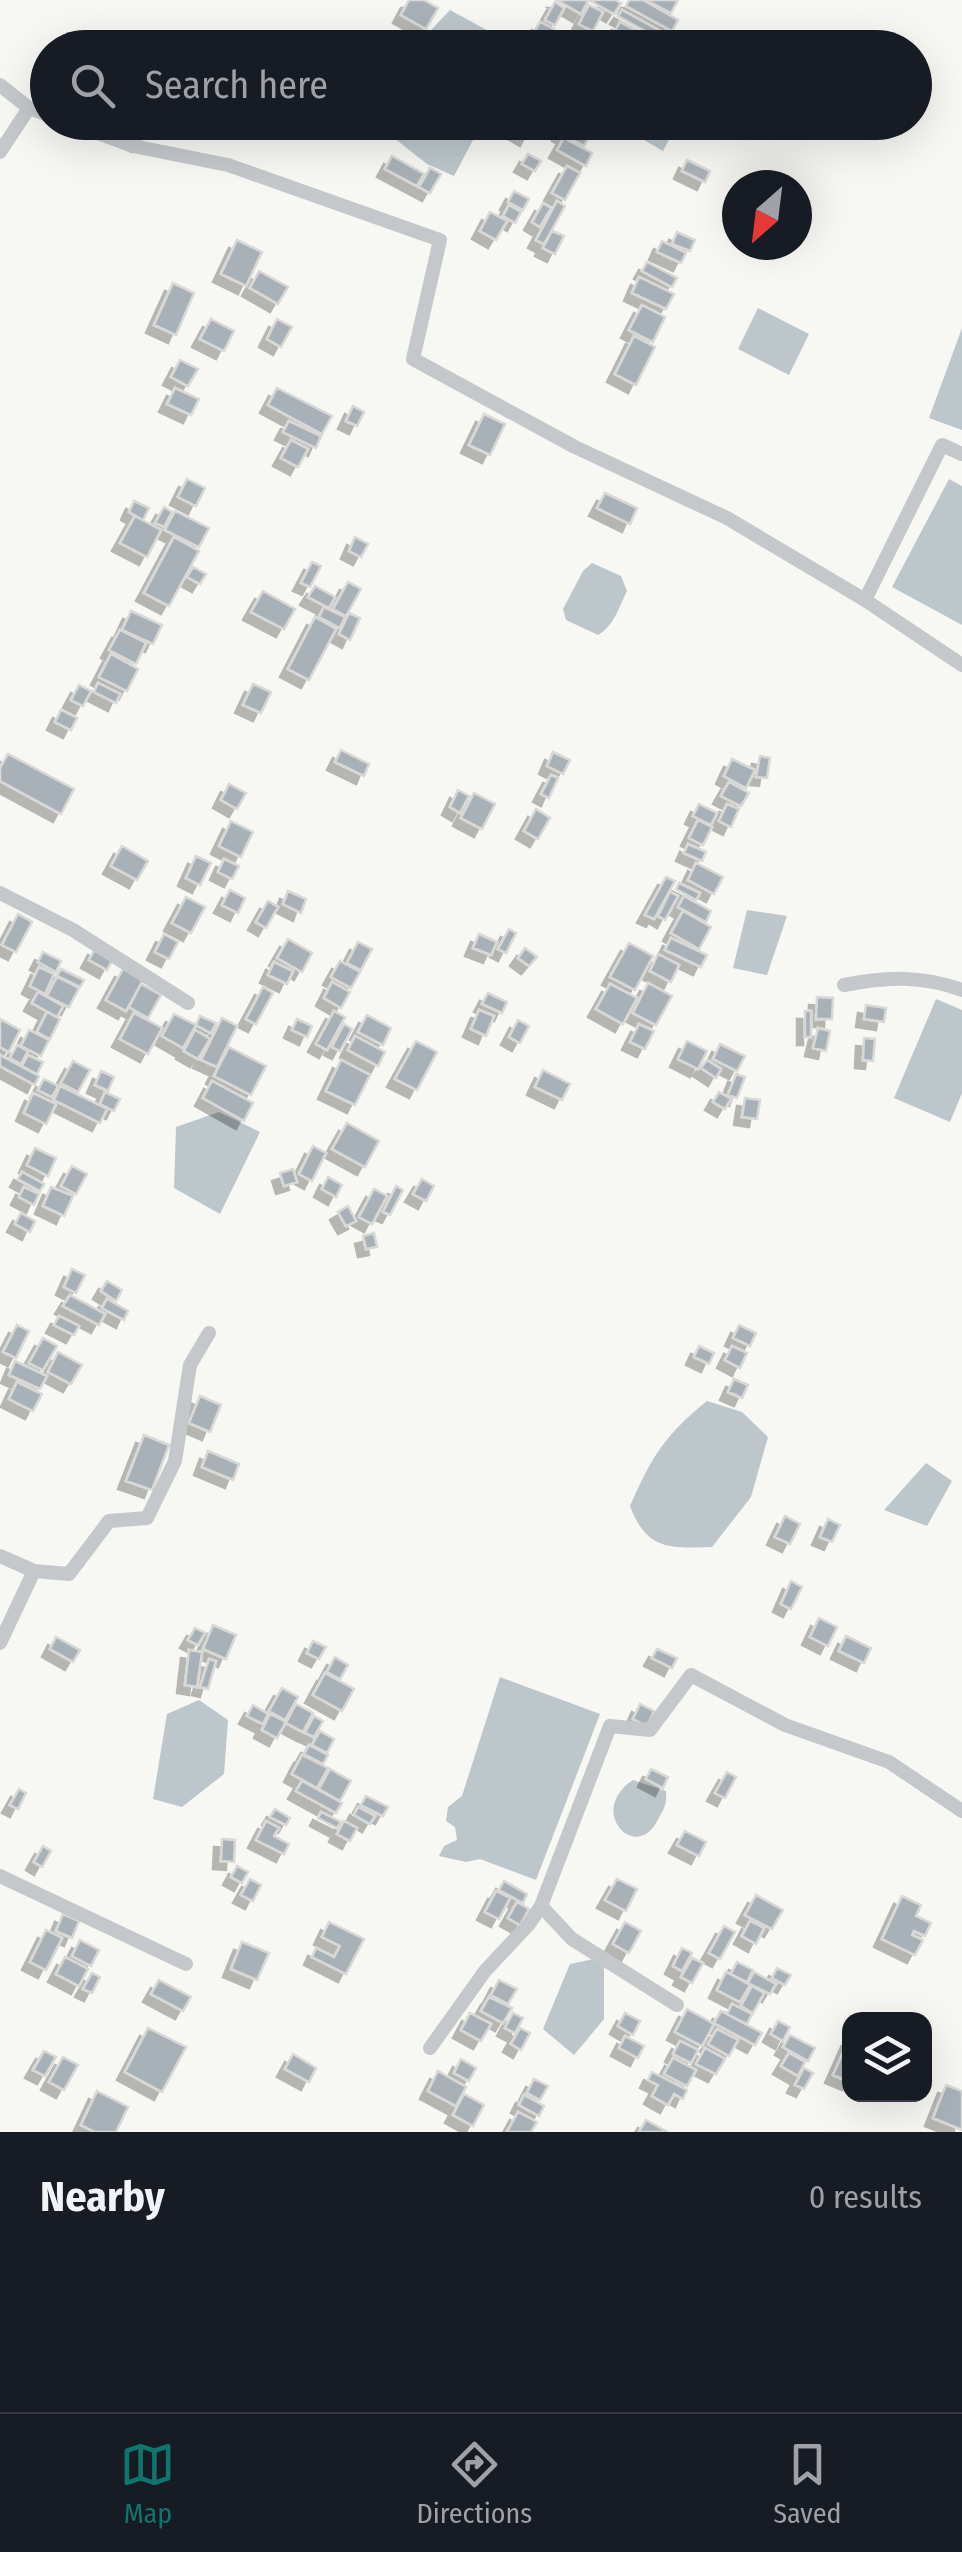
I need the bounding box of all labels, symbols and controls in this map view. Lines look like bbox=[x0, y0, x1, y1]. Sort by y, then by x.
search box bbox=[30, 30, 932, 140]
icon: search bbox=[65, 58, 120, 113]
text: Search here bbox=[145, 62, 328, 108]
north arrow bbox=[722, 170, 812, 260]
map controls bbox=[842, 2012, 932, 2102]
button: layers bbox=[842, 2012, 932, 2102]
text: Nearby bbox=[40, 2172, 165, 2222]
text: 0 results bbox=[809, 2178, 922, 2216]
tab: Map bbox=[120, 2437, 175, 2530]
tab: Directions bbox=[416, 2437, 532, 2530]
tab: Saved bbox=[773, 2437, 842, 2530]

